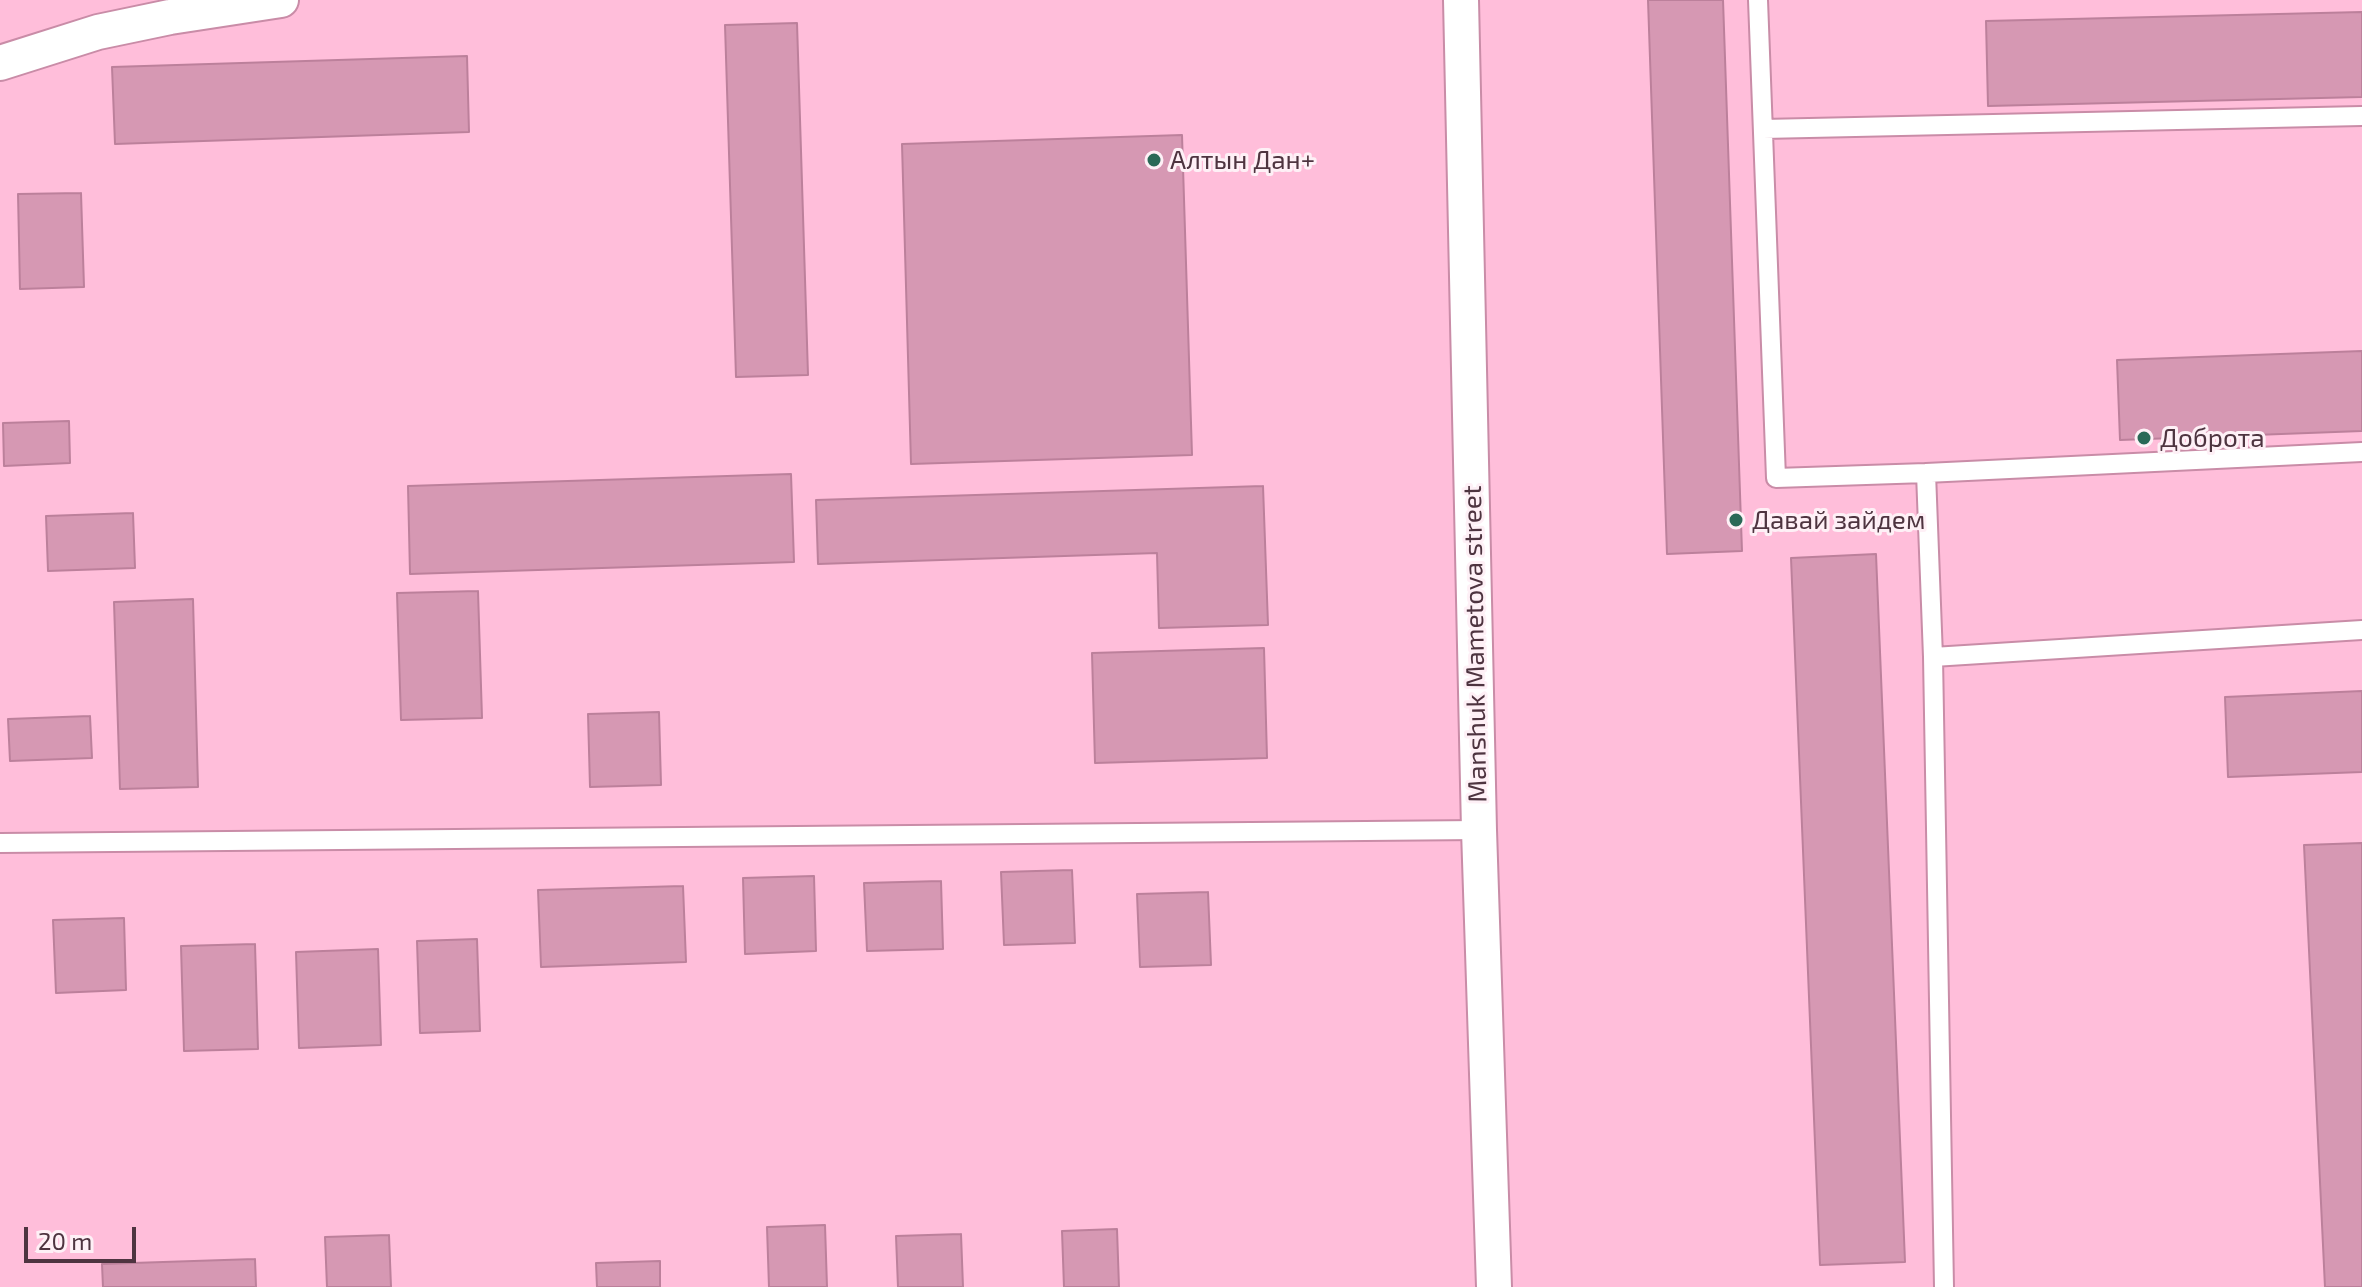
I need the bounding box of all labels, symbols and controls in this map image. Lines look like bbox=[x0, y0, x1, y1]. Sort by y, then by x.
place label: Алтын Дан+ bbox=[1170, 144, 1315, 176]
marker: Алтын Дан+ bbox=[1145, 151, 1163, 169]
place label: Доброта bbox=[2160, 422, 2265, 454]
marker: Доброта bbox=[2135, 429, 2153, 447]
street label: Manshuk Mametova street bbox=[1457, 485, 1493, 803]
place label: Давай зайдем bbox=[1752, 504, 1925, 536]
marker: Давай зайдем bbox=[1727, 511, 1745, 529]
scale bar bbox=[28, 1211, 140, 1261]
text: 20 m bbox=[38, 1226, 92, 1255]

